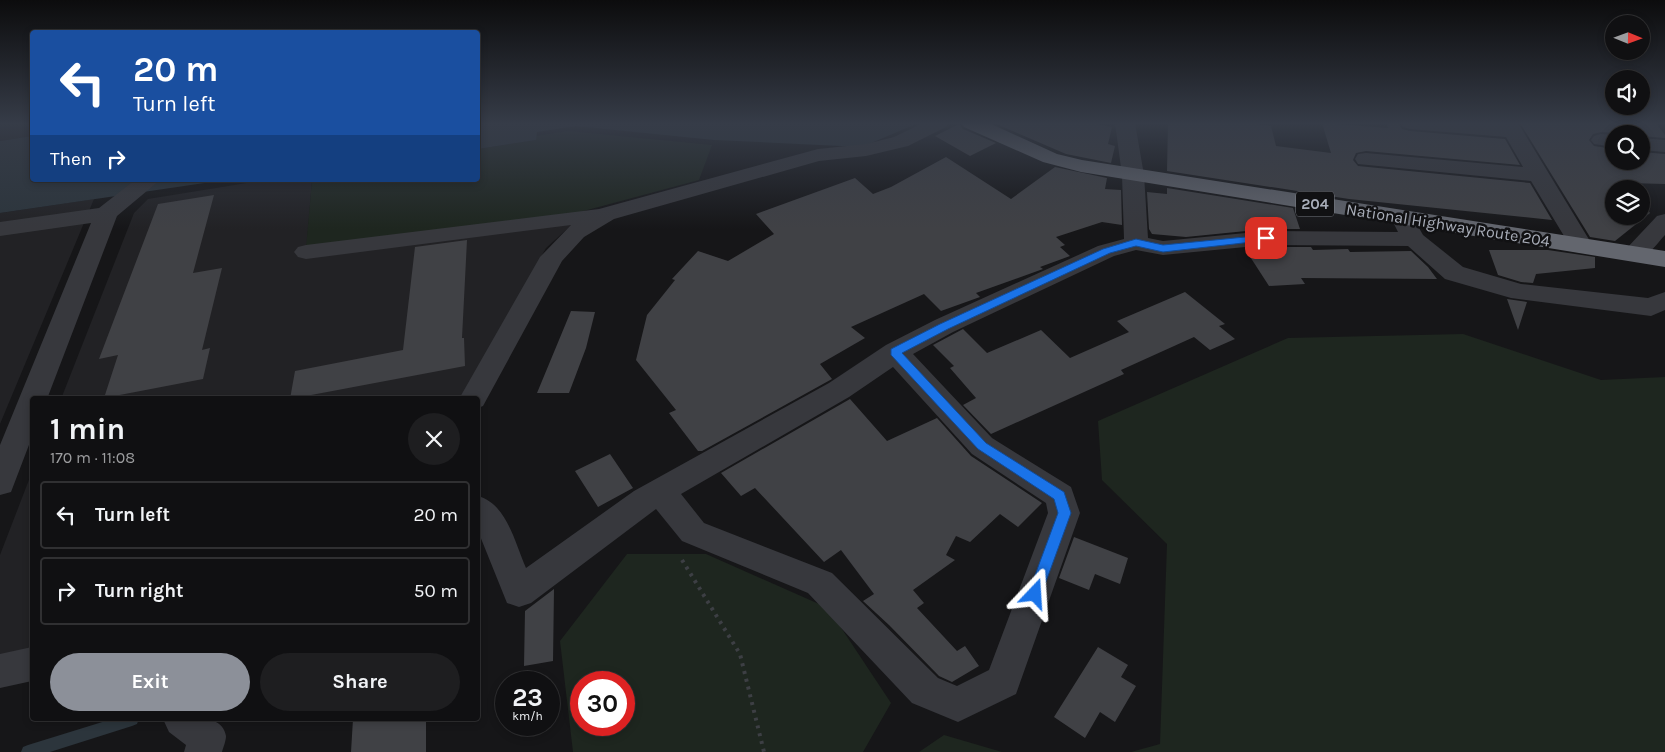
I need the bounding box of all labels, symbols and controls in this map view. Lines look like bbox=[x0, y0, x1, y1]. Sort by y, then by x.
north arrow bbox=[1605, 15, 1650, 60]
map controls bbox=[1605, 15, 1650, 225]
text: 20 m bbox=[133, 49, 218, 90]
icon: left bbox=[50, 50, 115, 115]
button: sound bbox=[1605, 70, 1650, 115]
text: Turn left bbox=[133, 91, 216, 117]
button: search bbox=[1605, 125, 1650, 170]
icon: right bbox=[102, 145, 130, 173]
text: Then bbox=[50, 148, 92, 170]
button: layers bbox=[1605, 180, 1650, 225]
road number: 204 bbox=[1296, 192, 1334, 216]
street label: National Highway Route 204 bbox=[1345, 200, 1551, 250]
pin bbox=[1245, 217, 1287, 259]
icon: arrive bbox=[1252, 224, 1280, 252]
text: 1 min bbox=[50, 411, 125, 447]
button: close bbox=[408, 413, 460, 465]
text: 170 m · 11:08 bbox=[50, 448, 135, 467]
icon: left bbox=[52, 501, 80, 529]
text: Turn left bbox=[95, 504, 170, 526]
text: 20 m bbox=[413, 504, 458, 526]
position arrow bbox=[1008, 567, 1060, 619]
icon: right bbox=[52, 577, 80, 605]
text: Turn right bbox=[95, 580, 184, 602]
text: 50 m bbox=[414, 580, 458, 602]
button: Exit bbox=[50, 653, 250, 711]
button: Share bbox=[260, 653, 460, 711]
speed limit sign: 30 bbox=[570, 671, 635, 736]
text: 23 bbox=[512, 683, 543, 712]
text: km/h bbox=[512, 709, 543, 723]

